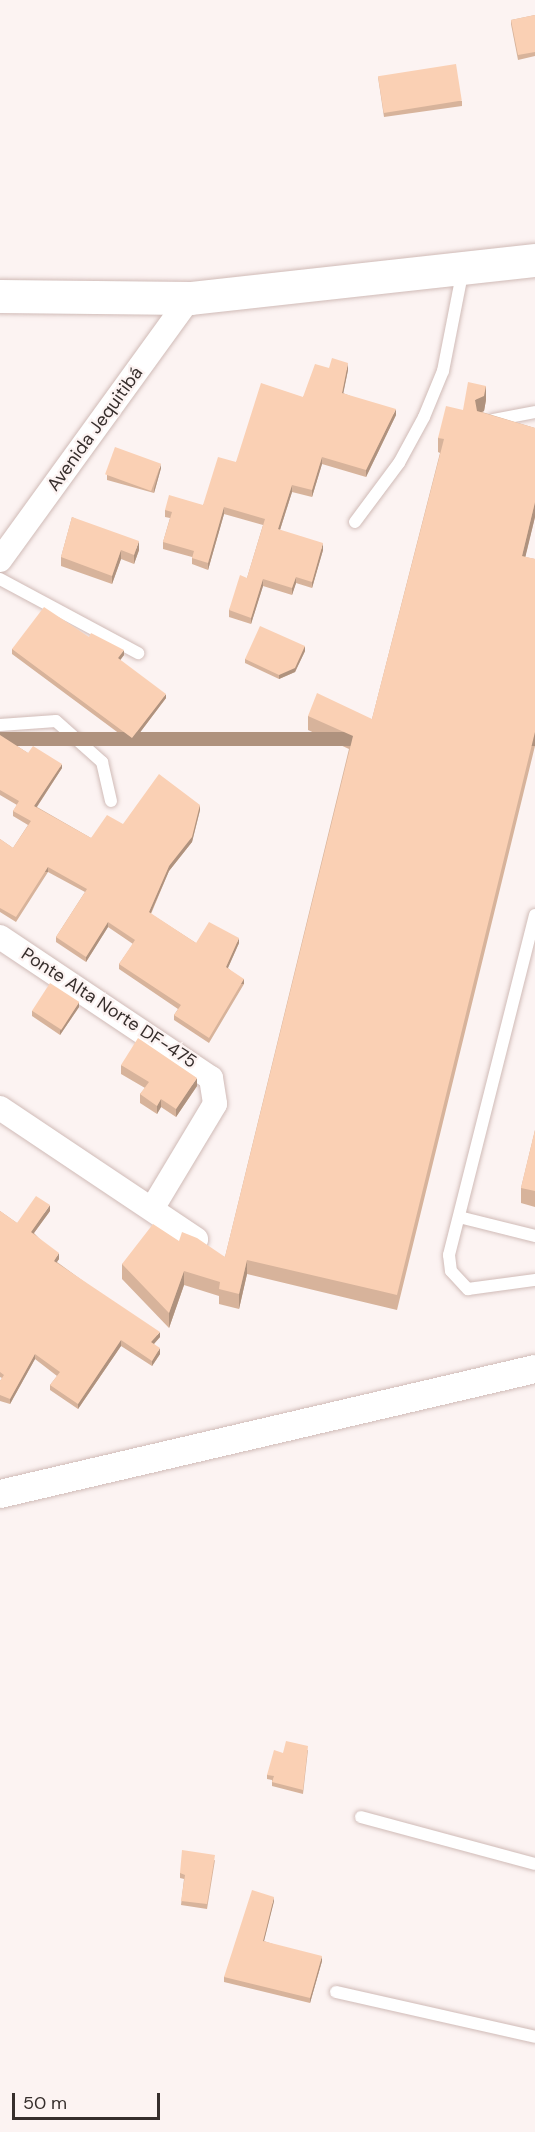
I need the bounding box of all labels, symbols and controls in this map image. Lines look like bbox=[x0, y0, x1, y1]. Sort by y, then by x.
street label: Avenida Jequitibá bbox=[43, 363, 147, 495]
street label: Ponte Alta Norte DF-475 bbox=[17, 943, 201, 1073]
scale bar bbox=[15, 2081, 164, 2119]
text: 50 m bbox=[23, 2091, 67, 2115]

